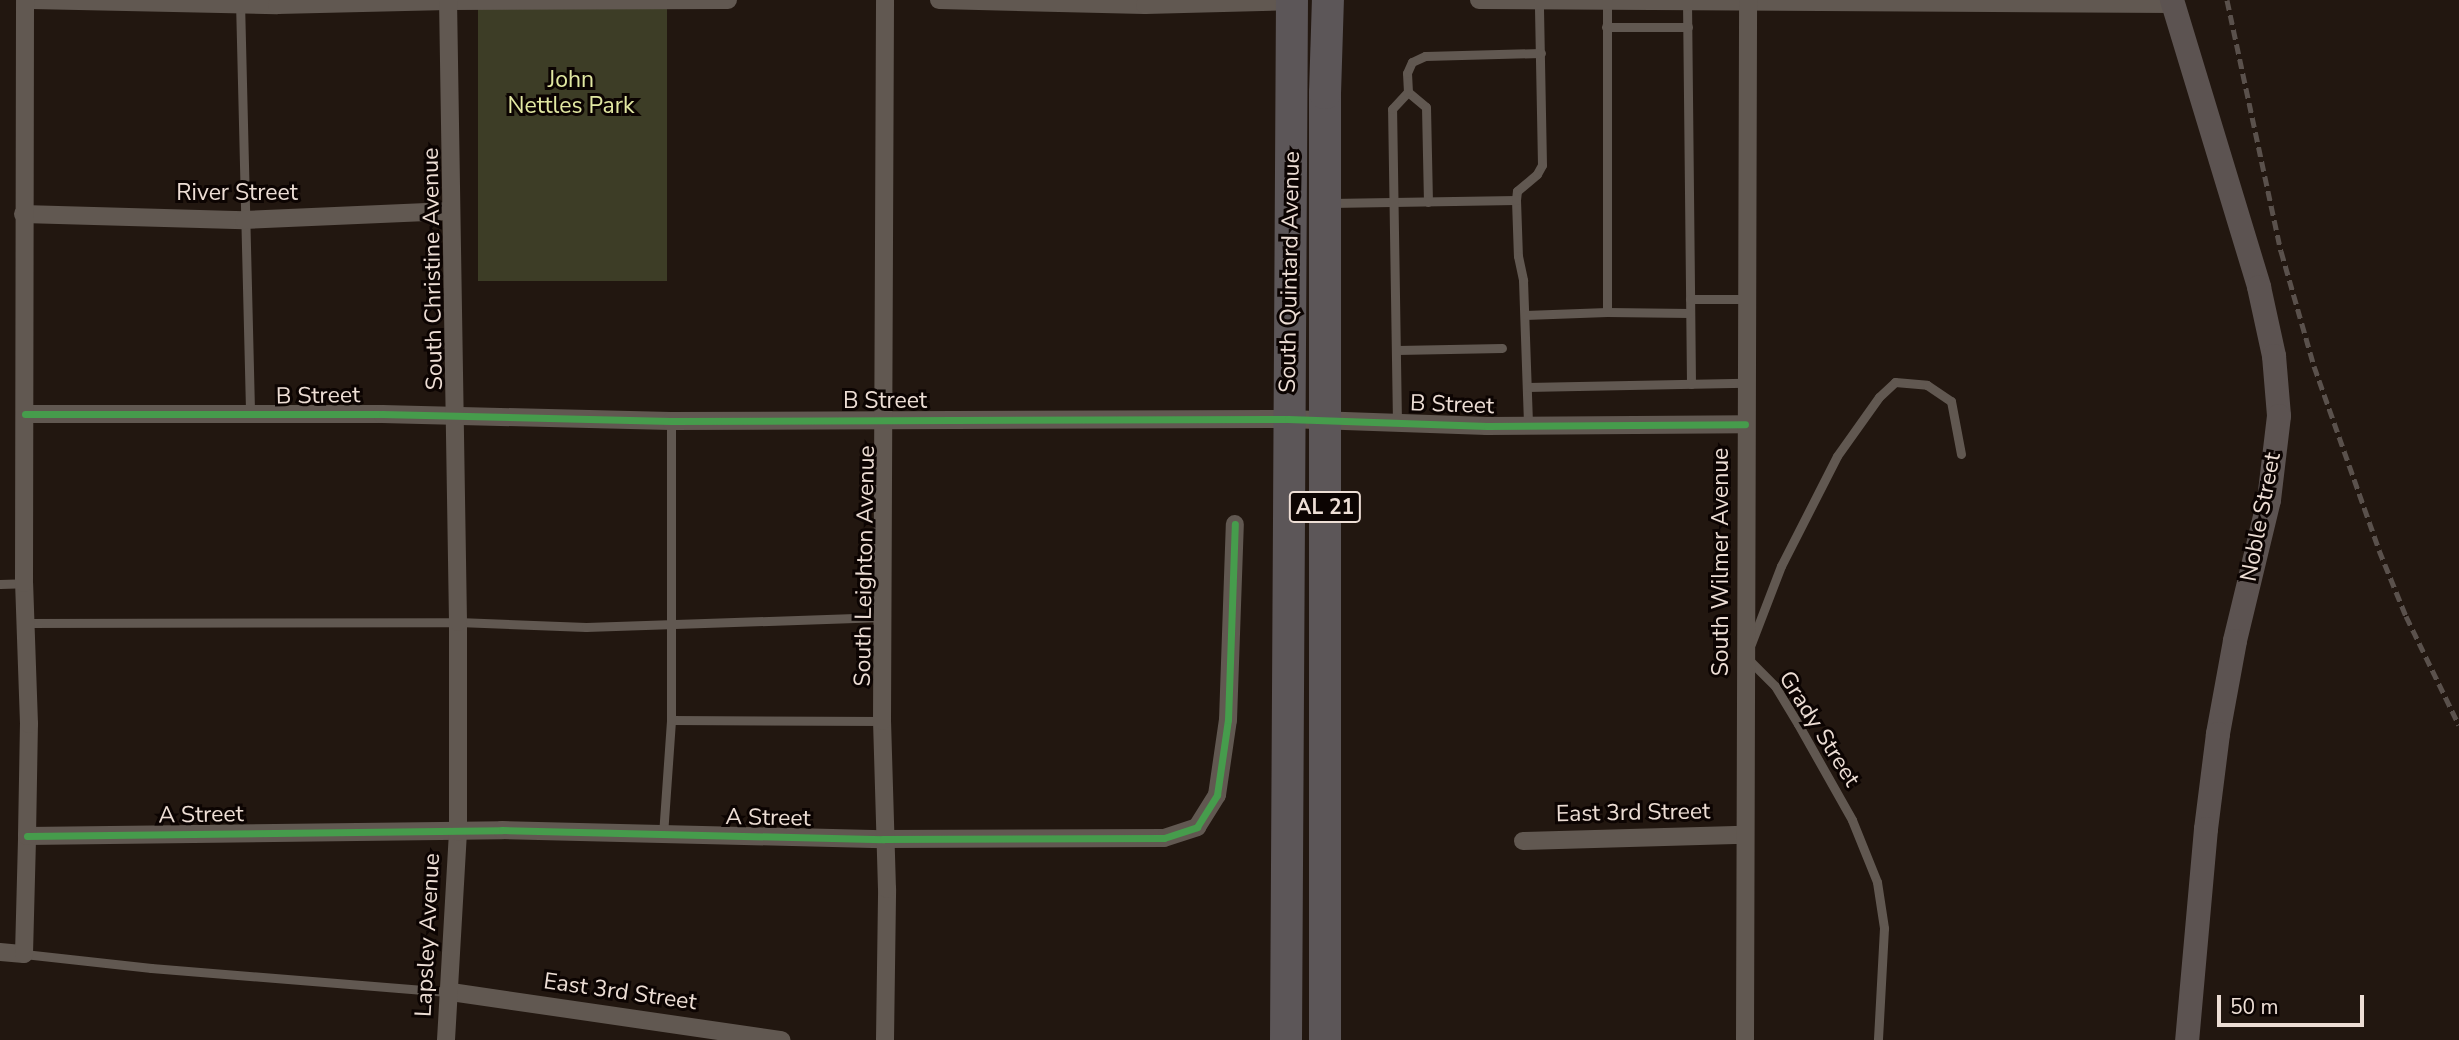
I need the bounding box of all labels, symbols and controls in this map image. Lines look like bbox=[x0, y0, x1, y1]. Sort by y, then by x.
park label: John Nettles Park bbox=[508, 66, 634, 120]
street label: South Christine Avenue bbox=[417, 147, 449, 391]
street label: South Quintard Avenue bbox=[1274, 151, 1306, 393]
street label: River Street bbox=[176, 179, 298, 207]
street label: B Street bbox=[276, 381, 360, 411]
street label: B Street bbox=[843, 387, 927, 415]
street label: B Street bbox=[1409, 390, 1495, 420]
street label: South Leighton Avenue bbox=[849, 445, 881, 687]
street label: South Wilmer Avenue bbox=[1707, 448, 1735, 676]
street label: Noble Street bbox=[2235, 450, 2287, 584]
road number: AL 21 bbox=[1288, 490, 1362, 524]
street label: Grady Street bbox=[1773, 666, 1865, 792]
street label: East 3rd Street bbox=[1556, 798, 1710, 828]
street label: A Street bbox=[158, 800, 244, 830]
street label: A Street bbox=[725, 803, 811, 833]
street label: Lapsley Avenue bbox=[410, 852, 446, 1018]
street label: East 3rd Street bbox=[542, 968, 698, 1016]
scale bar bbox=[2221, 981, 2368, 1025]
text: 50 m bbox=[2230, 993, 2279, 1021]

